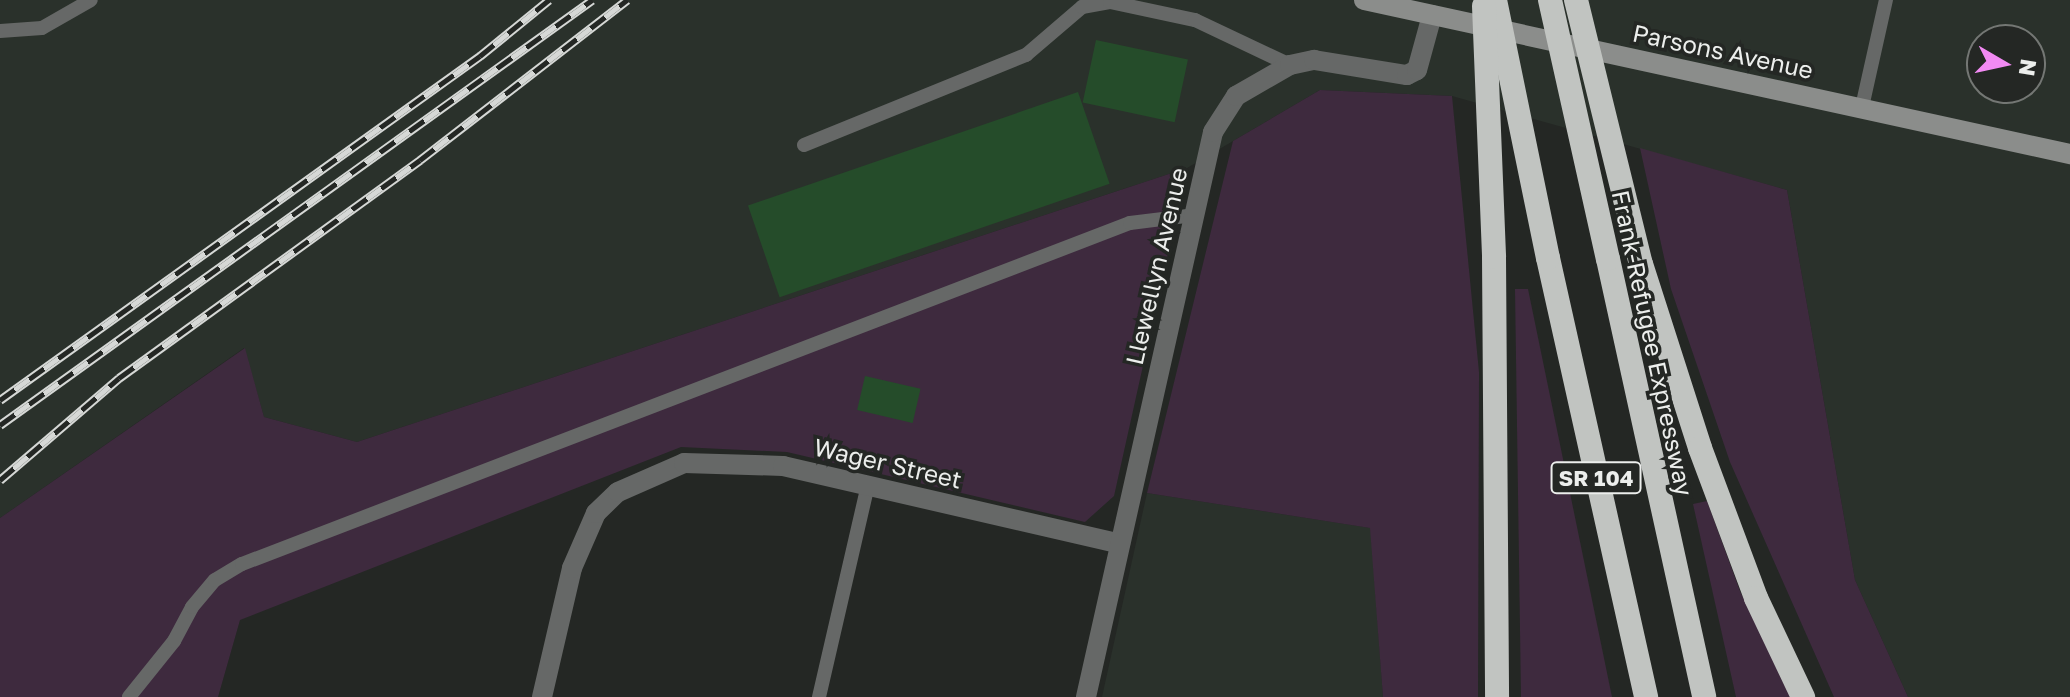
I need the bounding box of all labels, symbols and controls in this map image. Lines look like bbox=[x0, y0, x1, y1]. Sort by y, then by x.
street label: Parsons Avenue bbox=[1630, 18, 1816, 84]
north arrow bbox=[1966, 24, 2046, 104]
text: N bbox=[2014, 57, 2043, 78]
street label: Llewellyn Avenue bbox=[1119, 165, 1193, 367]
street label: Frank-Refugee Expressway bbox=[1607, 188, 1699, 498]
street label: Wager Street bbox=[811, 432, 965, 494]
road number: SR 104 bbox=[1550, 460, 1642, 496]

